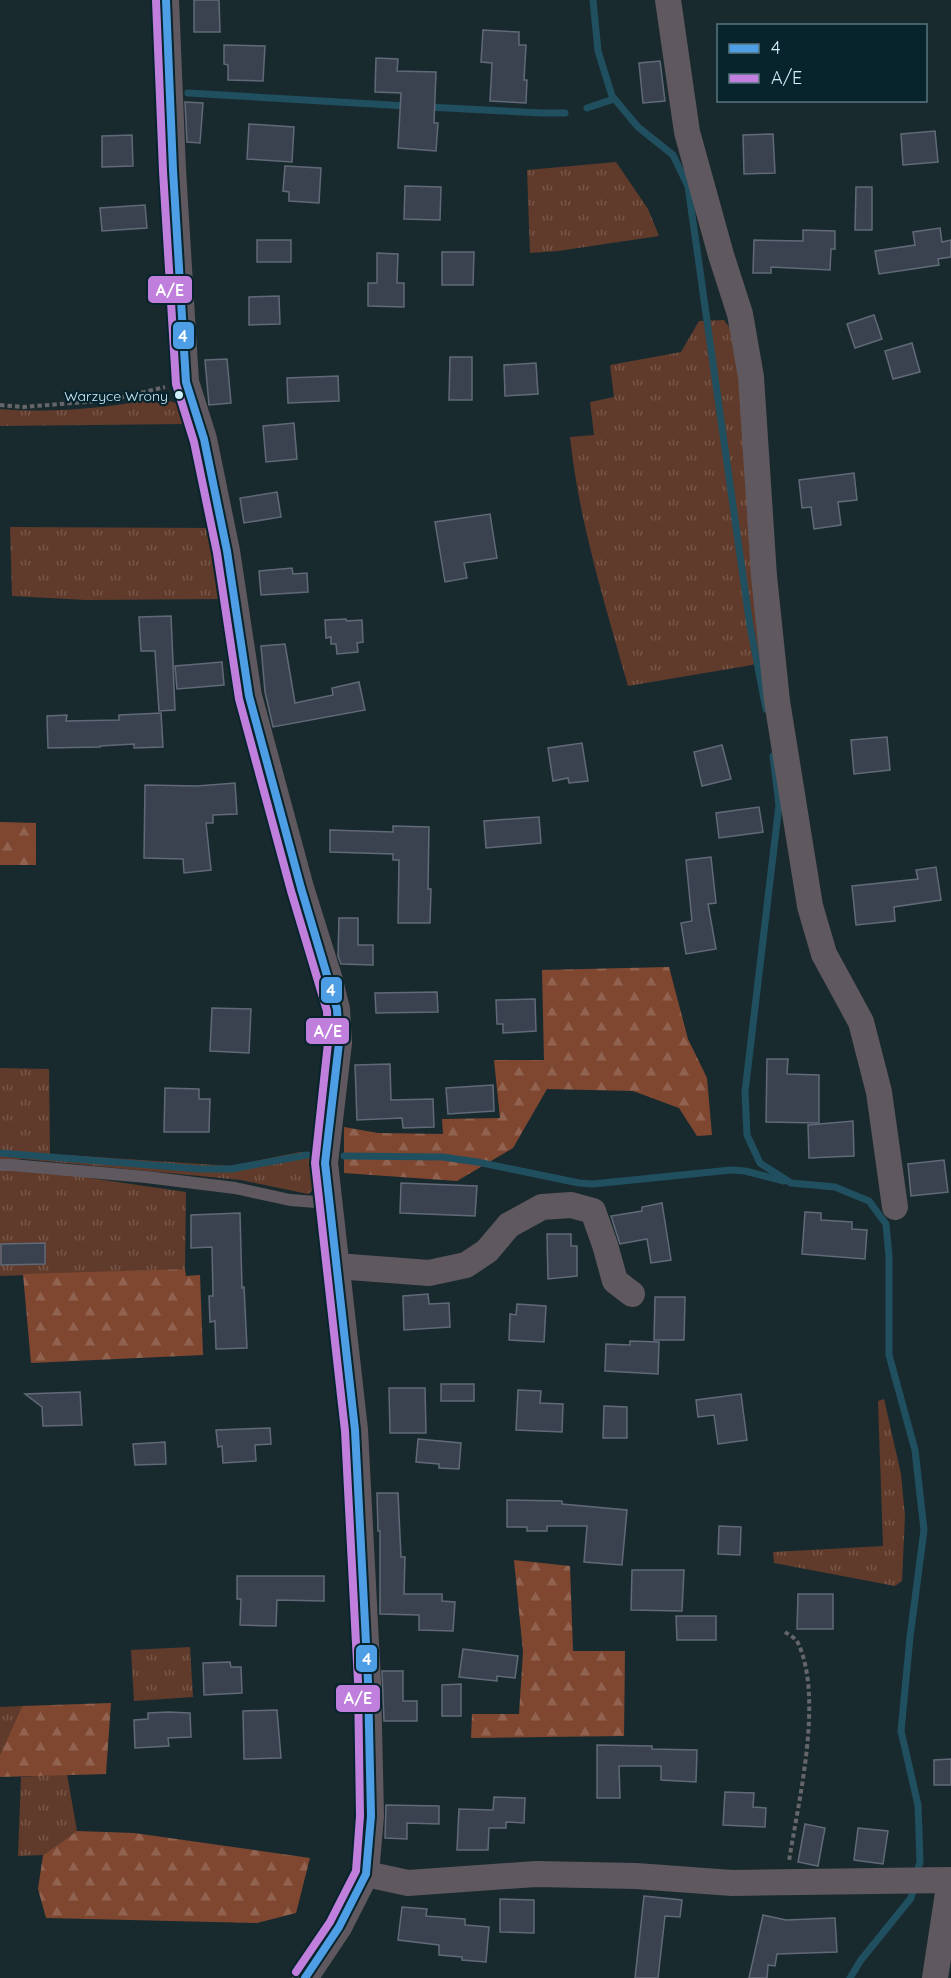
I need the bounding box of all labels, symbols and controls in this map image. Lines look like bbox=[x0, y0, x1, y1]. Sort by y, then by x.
legend bbox=[717, 24, 927, 102]
text: 4 bbox=[771, 36, 781, 59]
text: A/E bbox=[771, 66, 802, 89]
line badge: A/E bbox=[147, 275, 193, 304]
text: A/E bbox=[156, 280, 184, 300]
line badge: 4 bbox=[172, 321, 195, 350]
text: 4 bbox=[178, 326, 188, 346]
place label: Warzyce Wrony bbox=[64, 387, 168, 405]
marker: Warzyce Wrony bbox=[173, 389, 185, 401]
line badge: 4 bbox=[320, 976, 343, 1004]
text: 4 bbox=[326, 980, 336, 1000]
line badge: A/E bbox=[305, 1017, 350, 1045]
text: A/E bbox=[314, 1021, 342, 1041]
line badge: 4 bbox=[355, 1644, 378, 1673]
text: 4 bbox=[362, 1649, 372, 1669]
line badge: A/E bbox=[335, 1684, 381, 1713]
text: A/E bbox=[344, 1688, 372, 1708]

